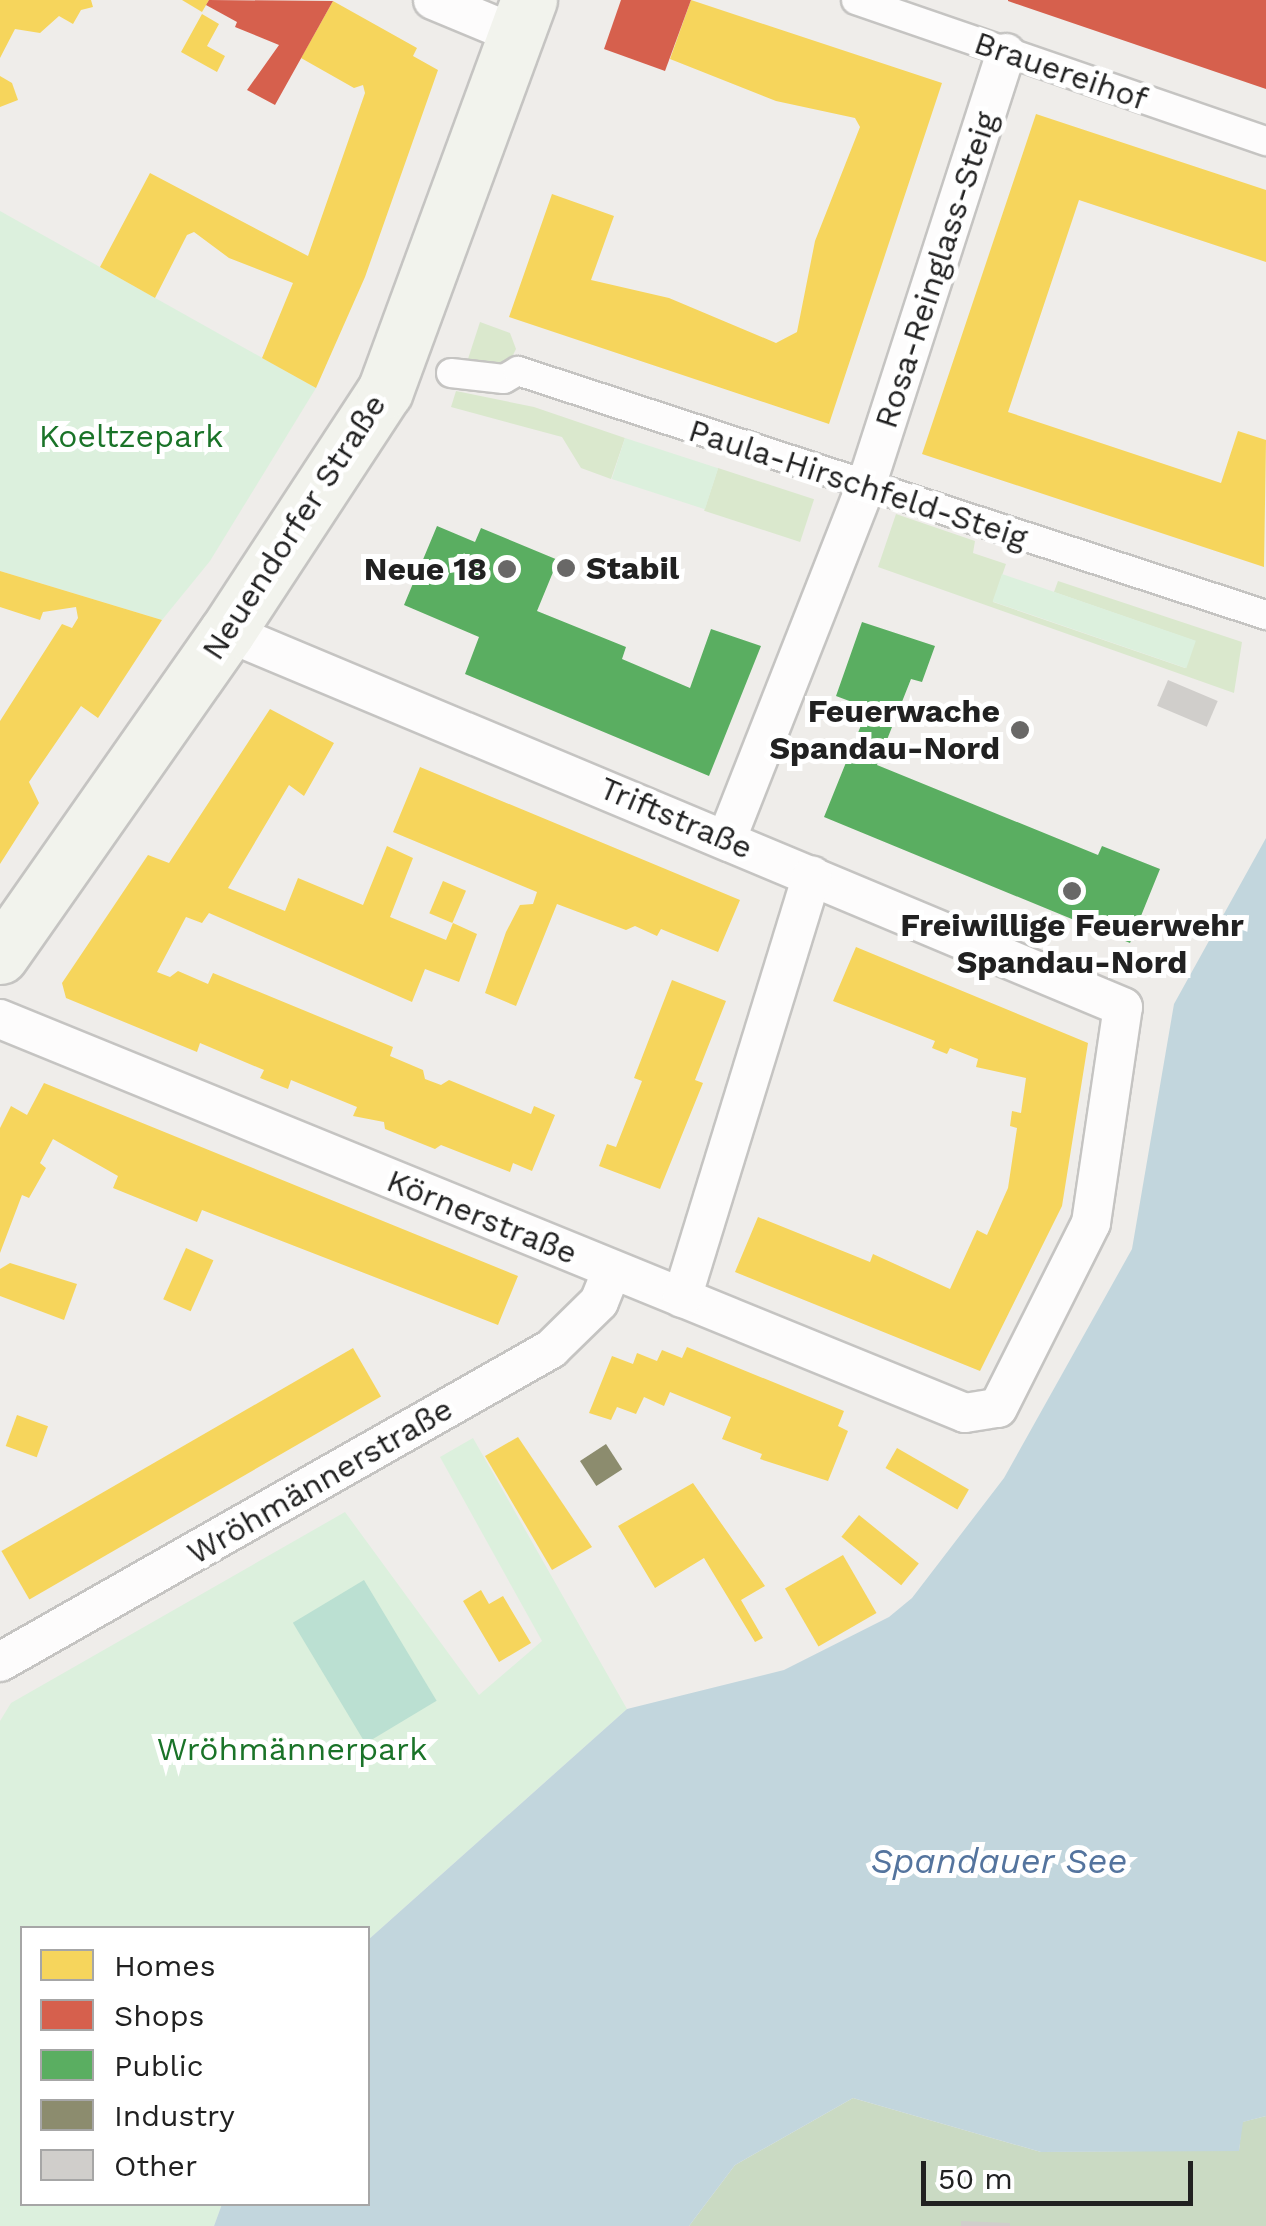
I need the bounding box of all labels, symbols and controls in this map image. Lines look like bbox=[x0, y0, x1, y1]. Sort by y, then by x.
street label: Brauereihof bbox=[969, 23, 1153, 119]
street label: Rosa-Reinglass-Steig bbox=[867, 107, 1005, 433]
street label: Neuendorfer Straße bbox=[194, 387, 394, 667]
street label: Paula-Hirschfeld-Steig bbox=[684, 411, 1032, 557]
park label: Koeltzepark bbox=[39, 417, 223, 455]
place label: Stabil bbox=[586, 549, 679, 587]
place label: Neue 18 bbox=[364, 550, 487, 588]
marker: Stabil bbox=[555, 557, 577, 579]
marker: Neue 18 bbox=[496, 558, 518, 580]
place label: Feuerwache Spandau-Nord bbox=[769, 693, 1000, 768]
marker: Feuerwache Spandau-Nord bbox=[1009, 719, 1031, 741]
street label: Triftstraße bbox=[594, 769, 758, 867]
marker: Freiwillige Feuerwehr Spandau-Nord bbox=[1061, 880, 1083, 902]
place label: Freiwillige Feuerwehr Spandau-Nord bbox=[900, 907, 1244, 982]
street label: Körnerstraße bbox=[381, 1161, 583, 1273]
street label: Wröhmännerstraße bbox=[181, 1389, 459, 1573]
park label: Wröhmännerpark bbox=[157, 1730, 427, 1768]
water label: Spandauer See bbox=[870, 1840, 1128, 1882]
legend bbox=[20, 1926, 370, 2206]
text: Homes bbox=[114, 1948, 216, 1983]
text: Shops bbox=[114, 1998, 204, 2033]
text: Public bbox=[114, 2048, 204, 2083]
text: Industry bbox=[114, 2098, 235, 2133]
scale bar bbox=[926, 2141, 1198, 2203]
text: Other bbox=[114, 2148, 197, 2183]
text: 50 m bbox=[938, 2161, 1013, 2196]

